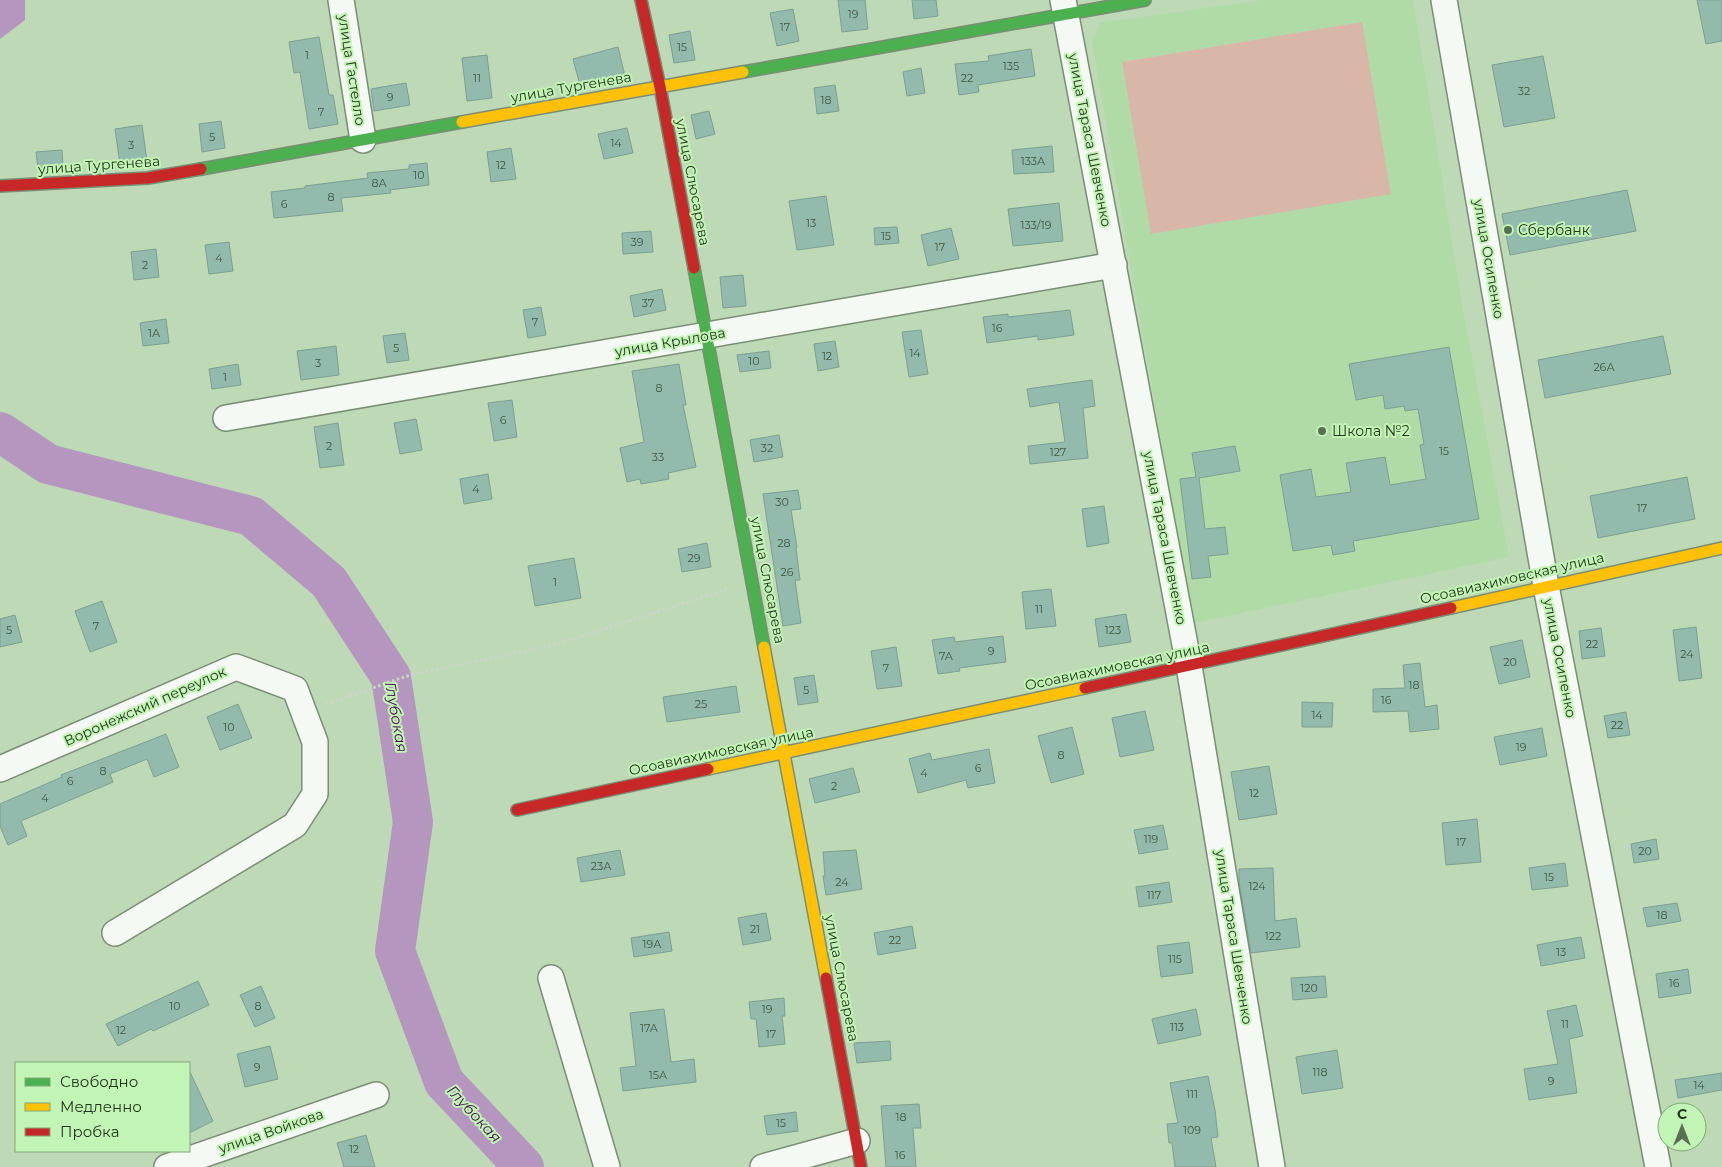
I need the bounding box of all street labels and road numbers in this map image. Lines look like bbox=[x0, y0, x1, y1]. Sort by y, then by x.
street label: улица Гастелло bbox=[334, 12, 370, 127]
street label: улица Тараса Шевченко bbox=[1064, 51, 1116, 228]
street label: улица Тургенева bbox=[508, 68, 633, 107]
street label: улица Слюсарева bbox=[672, 116, 714, 247]
street label: улица Тургенева bbox=[36, 152, 161, 178]
street label: улица Осипенко bbox=[1469, 197, 1508, 320]
street label: улица Крылова bbox=[612, 323, 727, 361]
street label: улица Тараса Шевченко bbox=[1139, 449, 1191, 626]
street label: улица Слюсарева bbox=[747, 514, 789, 645]
street label: Осоавиахимовская улица bbox=[1418, 548, 1606, 608]
street label: улица Осипенко bbox=[1539, 596, 1580, 719]
street label: Осоавиахимовская улица bbox=[1023, 638, 1211, 694]
street label: Воронежский переулок bbox=[61, 662, 229, 750]
street label: Осоавиахимовская улица bbox=[627, 723, 815, 779]
street label: улица Тараса Шевченко bbox=[1211, 847, 1257, 1026]
street label: улица Слюсарева bbox=[821, 912, 863, 1043]
street label: улица Войкова bbox=[215, 1105, 326, 1158]

